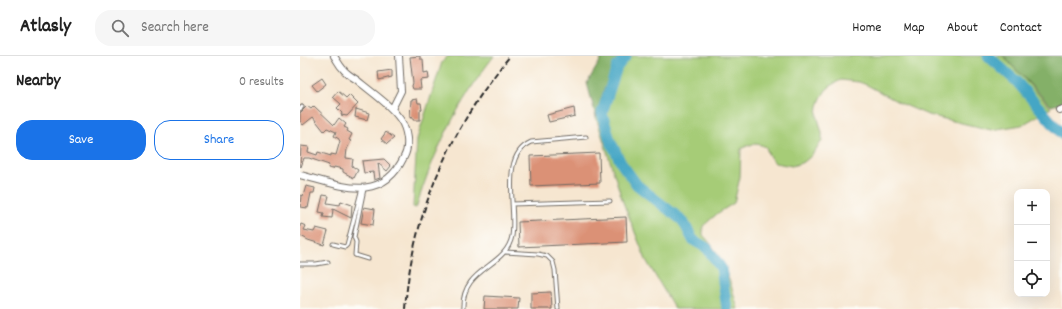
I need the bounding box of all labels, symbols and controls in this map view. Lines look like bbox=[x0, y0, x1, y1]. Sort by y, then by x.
search box bbox=[95, 10, 375, 46]
text: Atlasly bbox=[20, 14, 71, 41]
icon: search bbox=[109, 17, 131, 39]
text: Search here bbox=[141, 17, 209, 39]
text: Home bbox=[852, 18, 881, 38]
text: Map bbox=[903, 18, 925, 38]
text: About bbox=[947, 18, 978, 38]
text: Contact bbox=[1000, 18, 1042, 38]
text: Nearby bbox=[16, 70, 60, 94]
text: 0 results bbox=[239, 73, 284, 92]
button: Save bbox=[16, 120, 146, 160]
button: Share bbox=[154, 120, 284, 160]
map controls bbox=[1014, 189, 1050, 297]
button: + bbox=[1014, 189, 1050, 225]
button: − bbox=[1014, 225, 1050, 261]
button: locate bbox=[1014, 261, 1050, 297]

